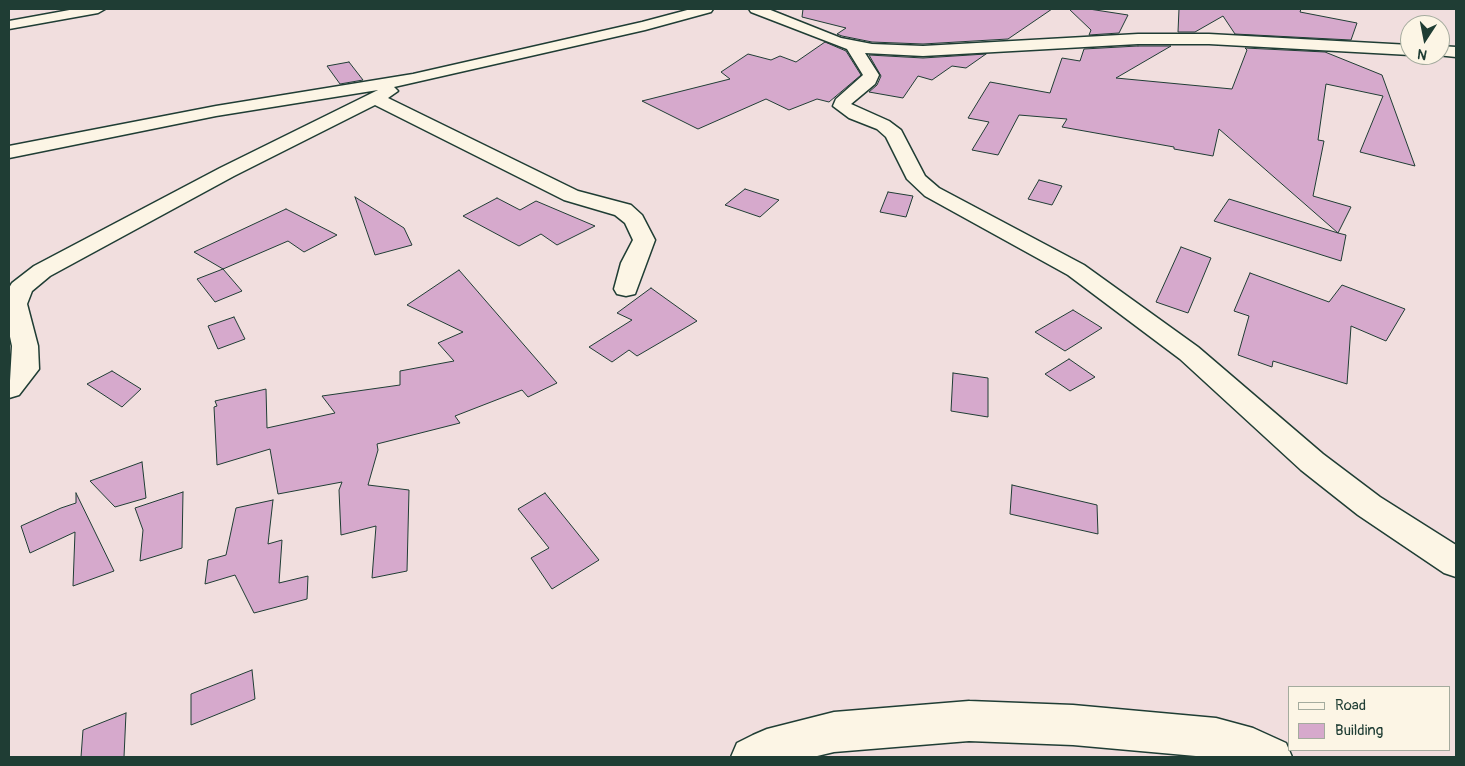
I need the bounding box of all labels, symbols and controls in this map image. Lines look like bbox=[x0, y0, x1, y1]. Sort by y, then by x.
north arrow bbox=[1400, 15, 1450, 65]
text: N bbox=[1416, 45, 1429, 63]
legend bbox=[1288, 686, 1450, 751]
text: Road bbox=[1335, 696, 1366, 715]
text: Building bbox=[1335, 721, 1383, 740]

